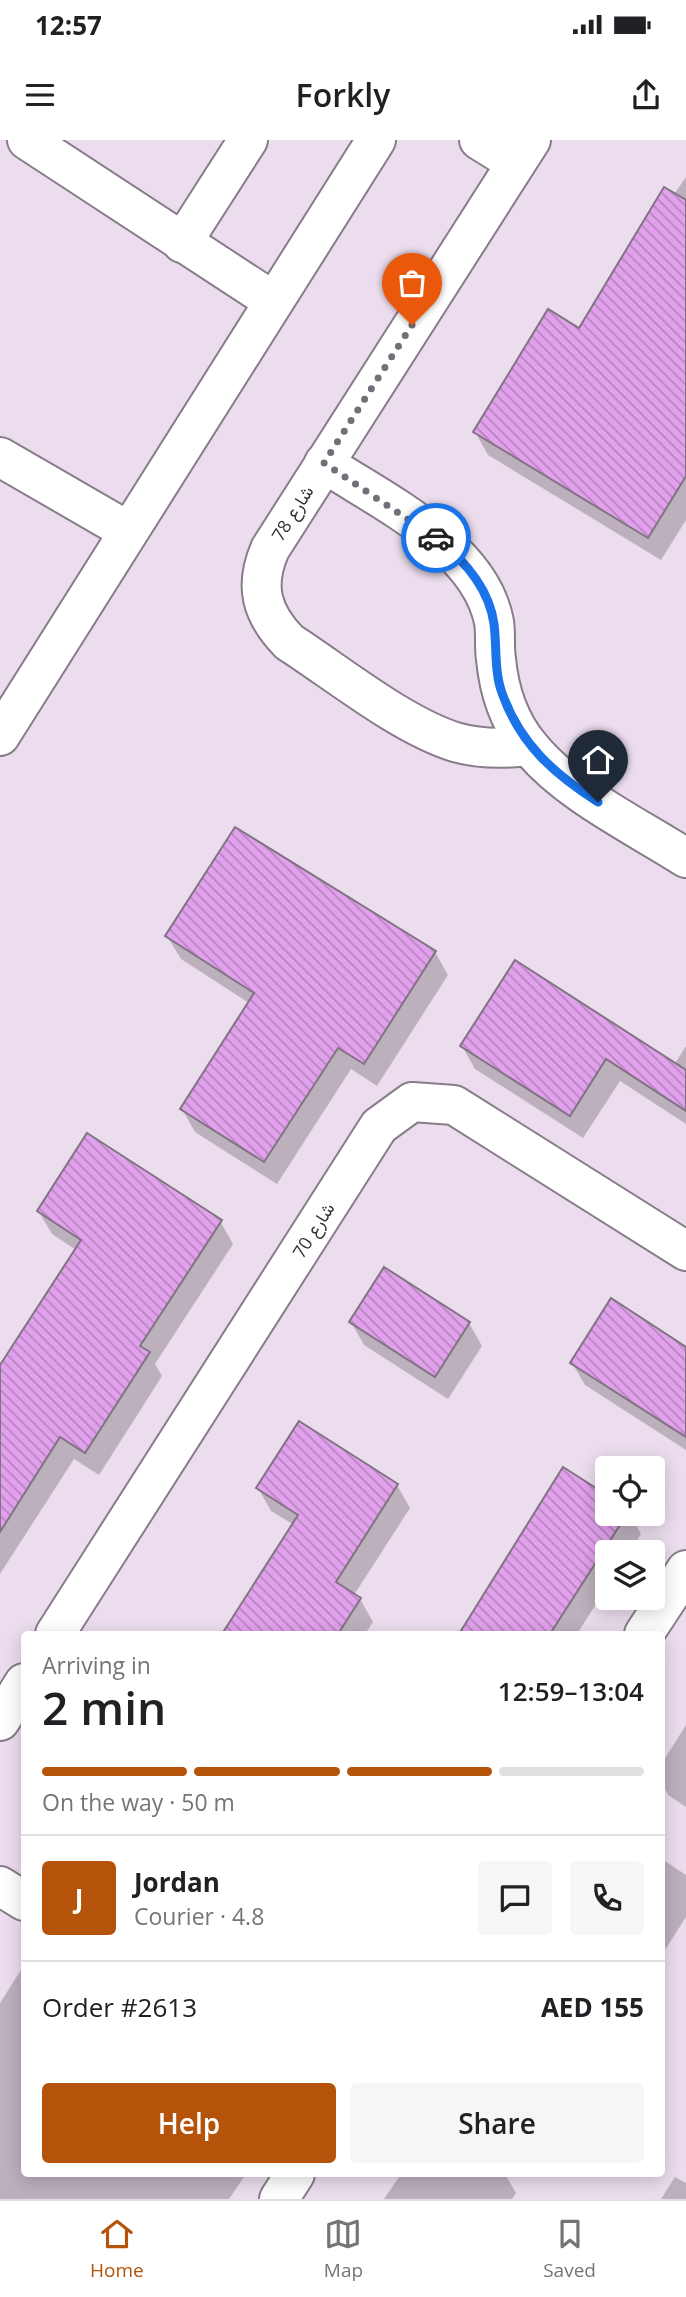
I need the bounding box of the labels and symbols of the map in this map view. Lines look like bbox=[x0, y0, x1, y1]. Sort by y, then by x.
pin bbox=[382, 253, 442, 325]
street label: شارع 78 bbox=[266, 481, 319, 546]
courier bbox=[401, 503, 471, 573]
pin bbox=[568, 730, 628, 802]
street label: شارع 70 bbox=[287, 1198, 340, 1263]

